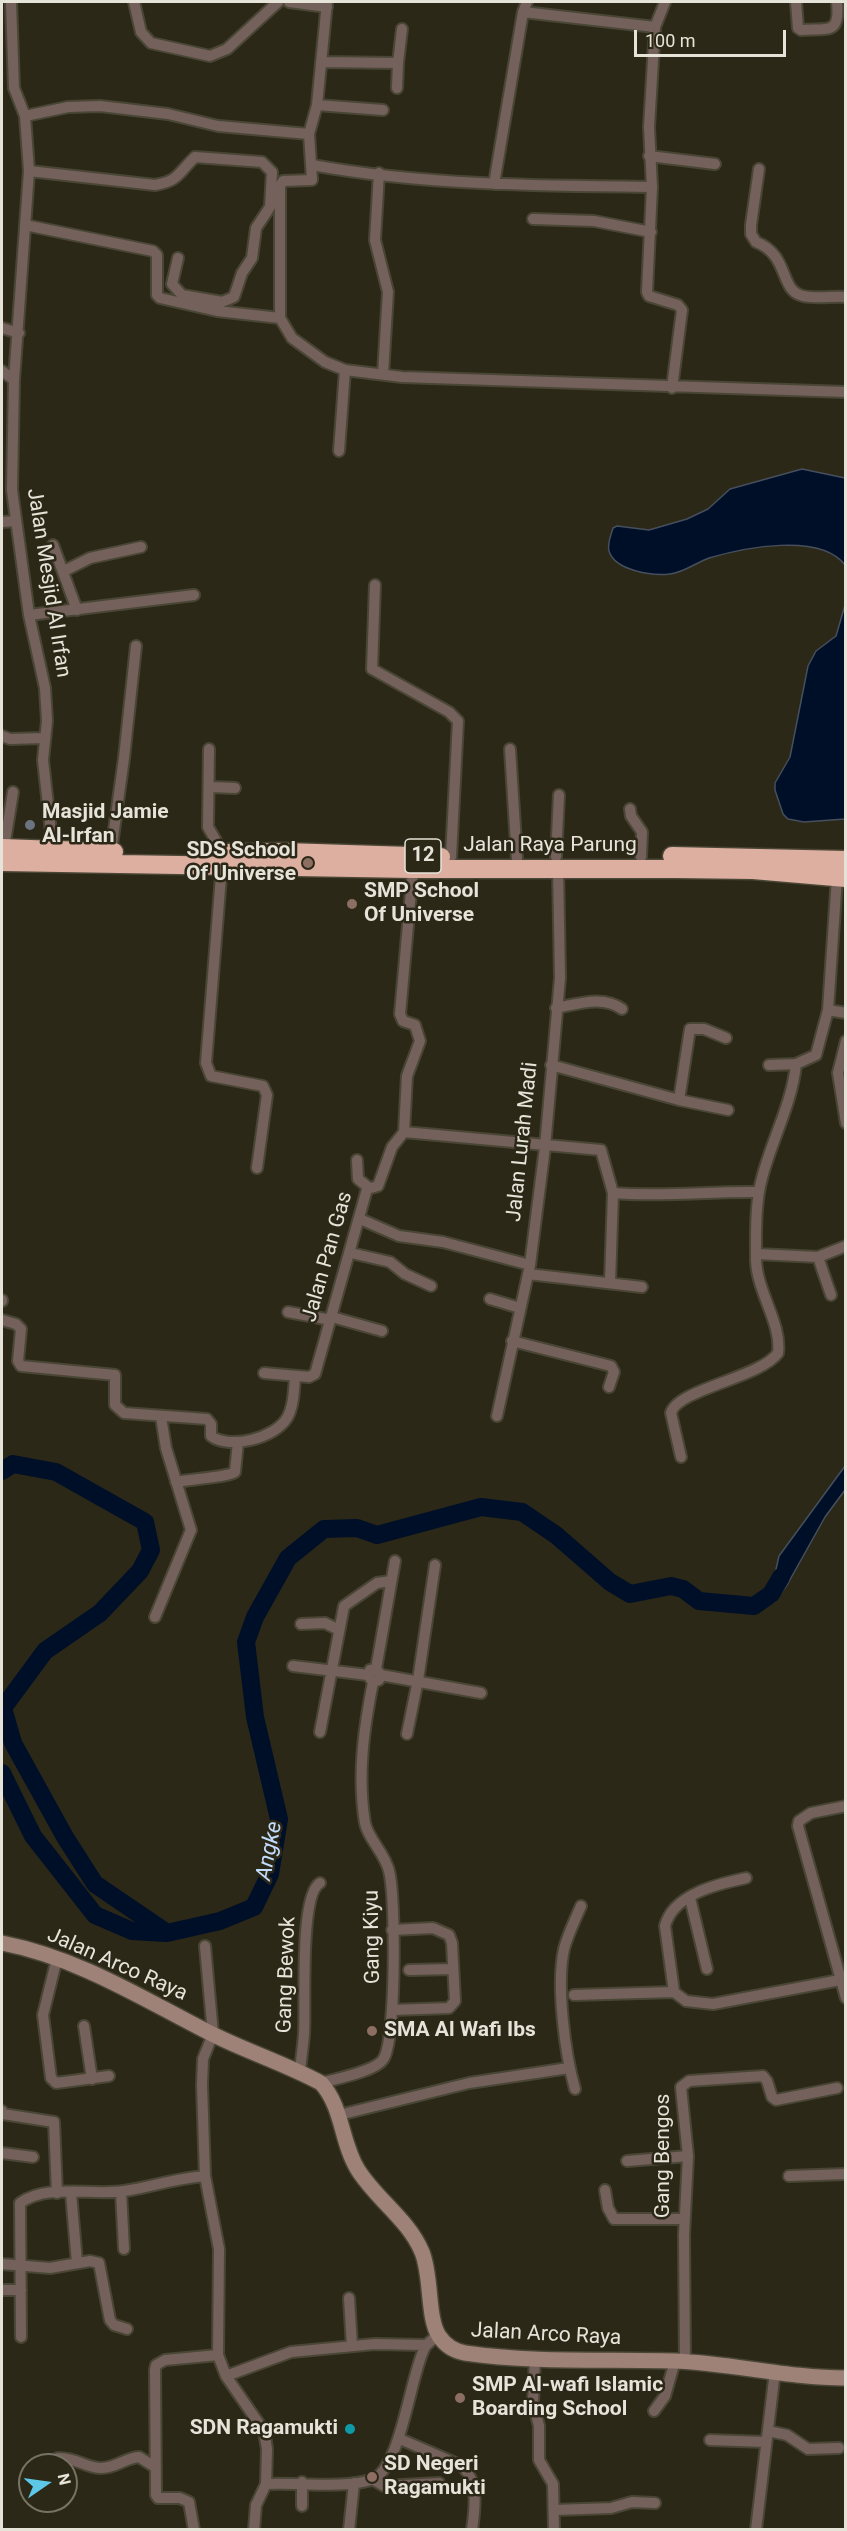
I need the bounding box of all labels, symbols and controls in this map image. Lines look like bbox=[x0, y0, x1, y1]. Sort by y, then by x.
scale bar bbox=[637, 18, 788, 56]
text: 100 m bbox=[645, 30, 696, 51]
street label: Jalan Mesjid Al Irfan bbox=[21, 487, 75, 679]
place label: Masjid Jamie Al-Irfan bbox=[42, 800, 169, 850]
marker: Masjid Jamie Al-Irfan bbox=[23, 818, 37, 832]
street label: Jalan Raya Parung bbox=[463, 833, 637, 859]
place label: SDS School Of Universe bbox=[186, 838, 296, 888]
road number: 12 bbox=[405, 839, 441, 873]
marker: SDS School Of Universe bbox=[301, 856, 315, 870]
place label: SMP School Of Universe bbox=[364, 879, 479, 929]
marker: SMP School Of Universe bbox=[345, 897, 359, 911]
street label: Jalan Lurah Madi bbox=[502, 1061, 544, 1223]
street label: Jalan Pan Gas bbox=[297, 1189, 359, 1325]
water label: Angke bbox=[251, 1819, 289, 1883]
street label: Gang Kiyu bbox=[360, 1890, 386, 1984]
street label: Gang Bewok bbox=[272, 1916, 302, 2034]
street label: Jalan Arco Raya bbox=[43, 1923, 191, 2007]
place label: SMA Al Wafi Ibs bbox=[384, 2018, 536, 2044]
marker: SMA Al Wafi Ibs bbox=[365, 2024, 379, 2038]
street label: Gang Bengos bbox=[651, 2094, 677, 2218]
street label: Jalan Arco Raya bbox=[470, 2318, 622, 2352]
place label: SMP Al-wafi Islamic Boarding School bbox=[472, 2373, 663, 2423]
marker: SMP Al-wafi Islamic Boarding School bbox=[453, 2391, 467, 2405]
place label: SDN Ragamukti bbox=[190, 2416, 338, 2442]
marker: SDN Ragamukti bbox=[343, 2422, 357, 2436]
place label: SD Negeri Ragamukti bbox=[384, 2452, 486, 2502]
north arrow bbox=[18, 2453, 78, 2513]
marker: SD Negeri Ragamukti bbox=[365, 2470, 379, 2484]
text: N bbox=[54, 2472, 75, 2487]

